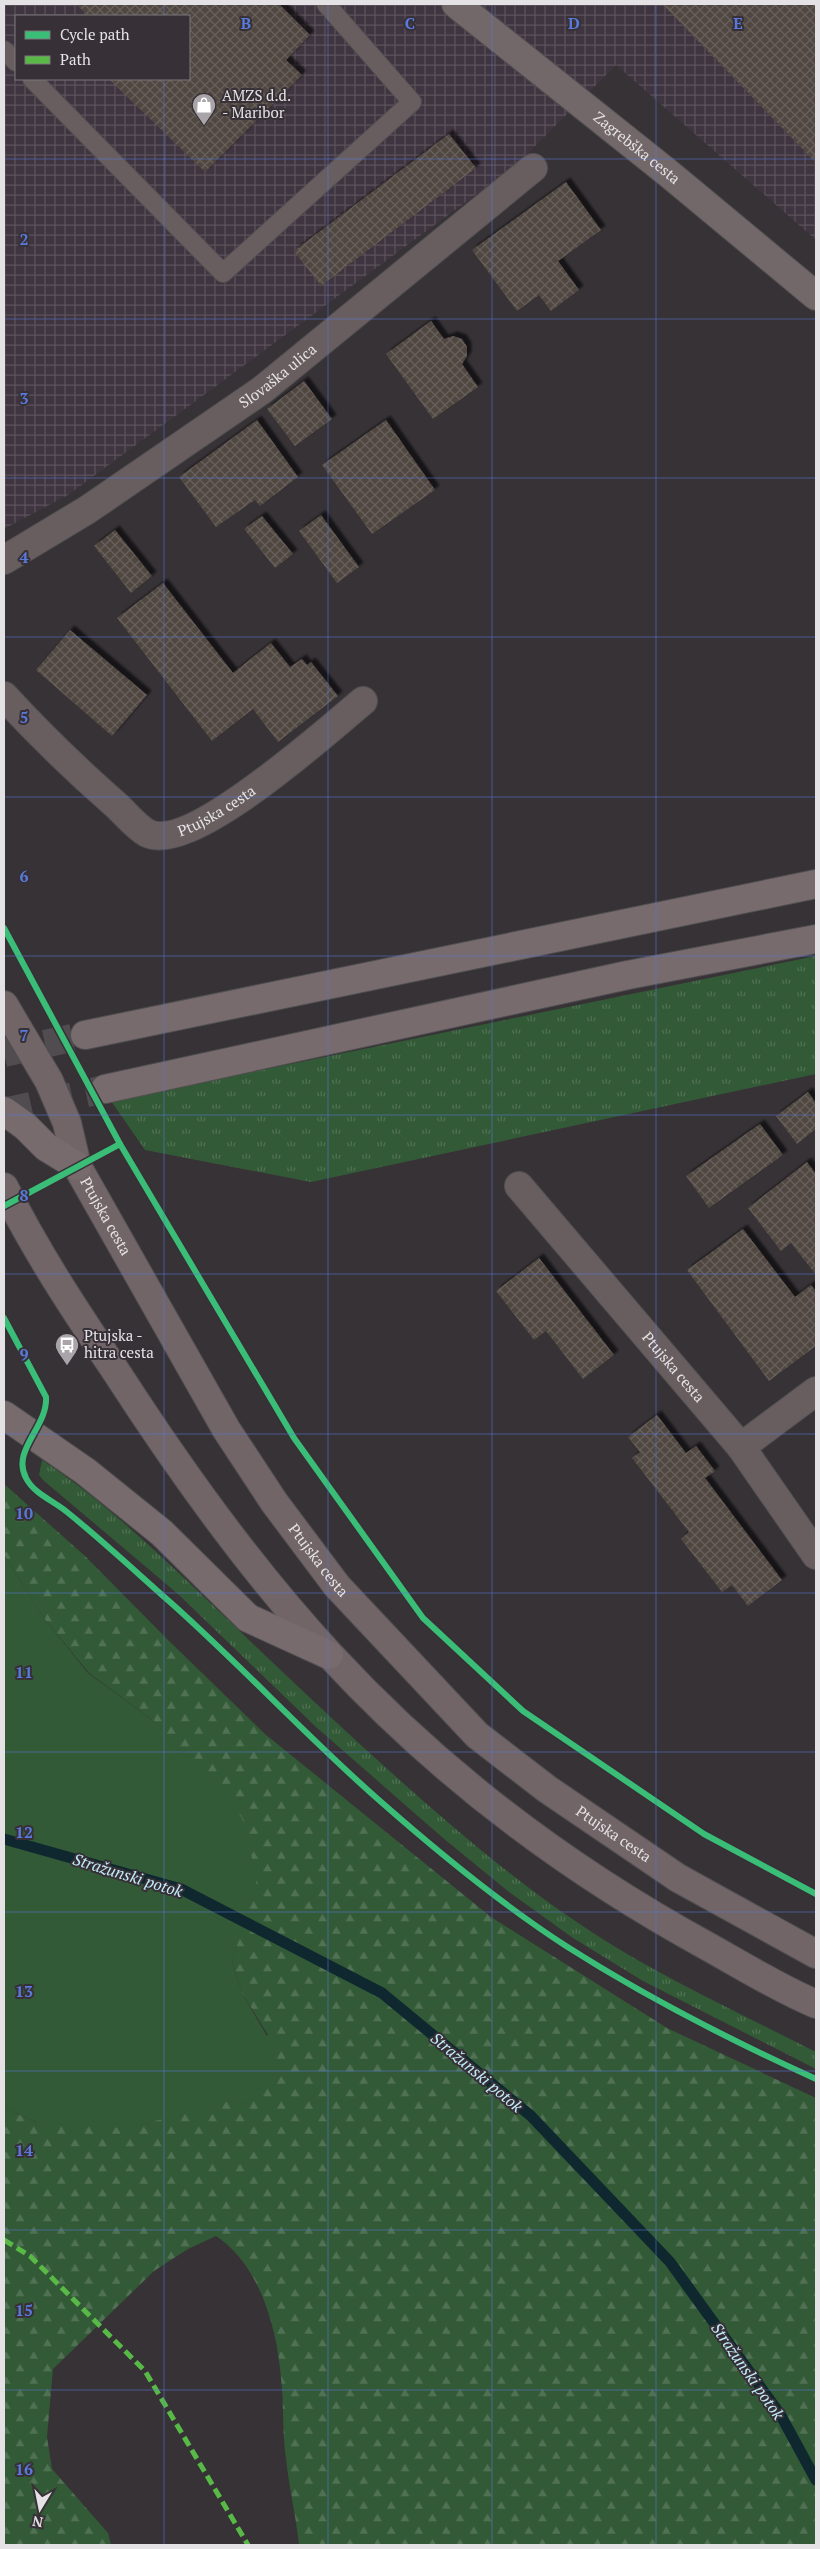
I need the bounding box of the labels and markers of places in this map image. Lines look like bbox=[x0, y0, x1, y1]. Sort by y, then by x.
place label: AMZS d.d. - Maribor bbox=[222, 85, 291, 122]
shop icon: AMZS d.d. - Maribor bbox=[191, 92, 217, 126]
place label: Ptujska - hitra cesta bbox=[84, 1325, 154, 1362]
bus stop icon: Ptujska - hitra cesta bbox=[54, 1332, 80, 1366]

